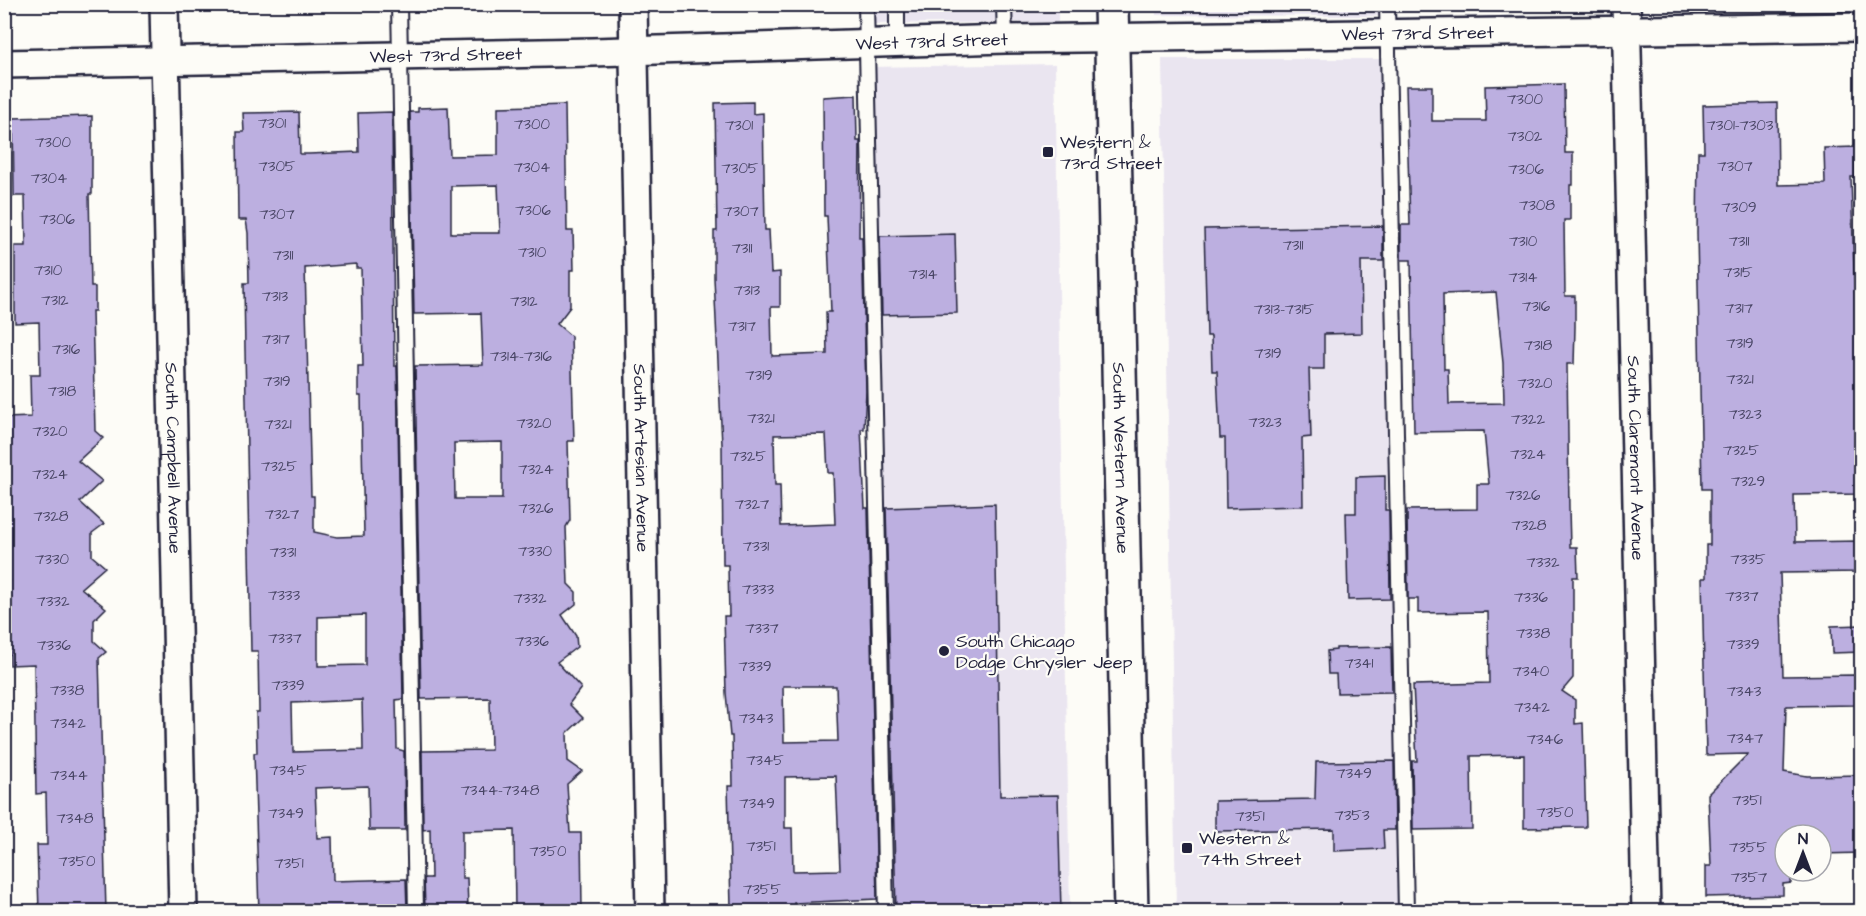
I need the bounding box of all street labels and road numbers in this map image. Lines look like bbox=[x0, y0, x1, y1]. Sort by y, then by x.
street label: West 73rd Street bbox=[1341, 20, 1495, 47]
street label: West 73rd Street bbox=[855, 26, 1009, 56]
street label: West 73rd Street bbox=[369, 41, 523, 69]
street label: South Claremont Avenue bbox=[1621, 355, 1651, 561]
street label: South Campbell Avenue bbox=[159, 362, 188, 554]
street label: South Western Avenue bbox=[1106, 362, 1136, 554]
street label: South Artesian Avenue bbox=[627, 363, 656, 553]

